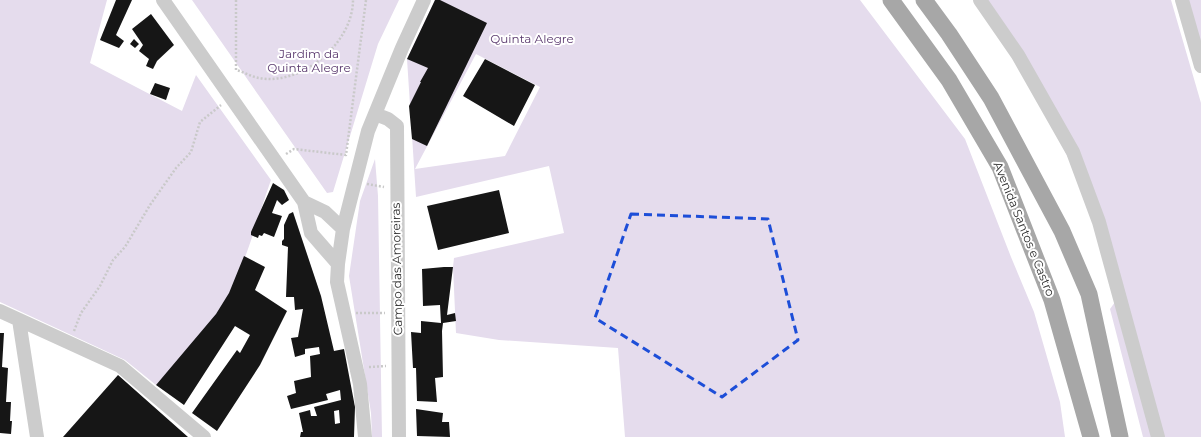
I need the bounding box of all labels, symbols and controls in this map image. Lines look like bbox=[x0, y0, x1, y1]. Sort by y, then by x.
park label: Quinta Alegre bbox=[490, 31, 574, 46]
park label: Jardim da Quinta Alegre bbox=[267, 46, 351, 75]
street label: Avenida Santos e Castro bbox=[991, 159, 1058, 298]
street label: Campo das Amoreiras bbox=[388, 202, 405, 335]

